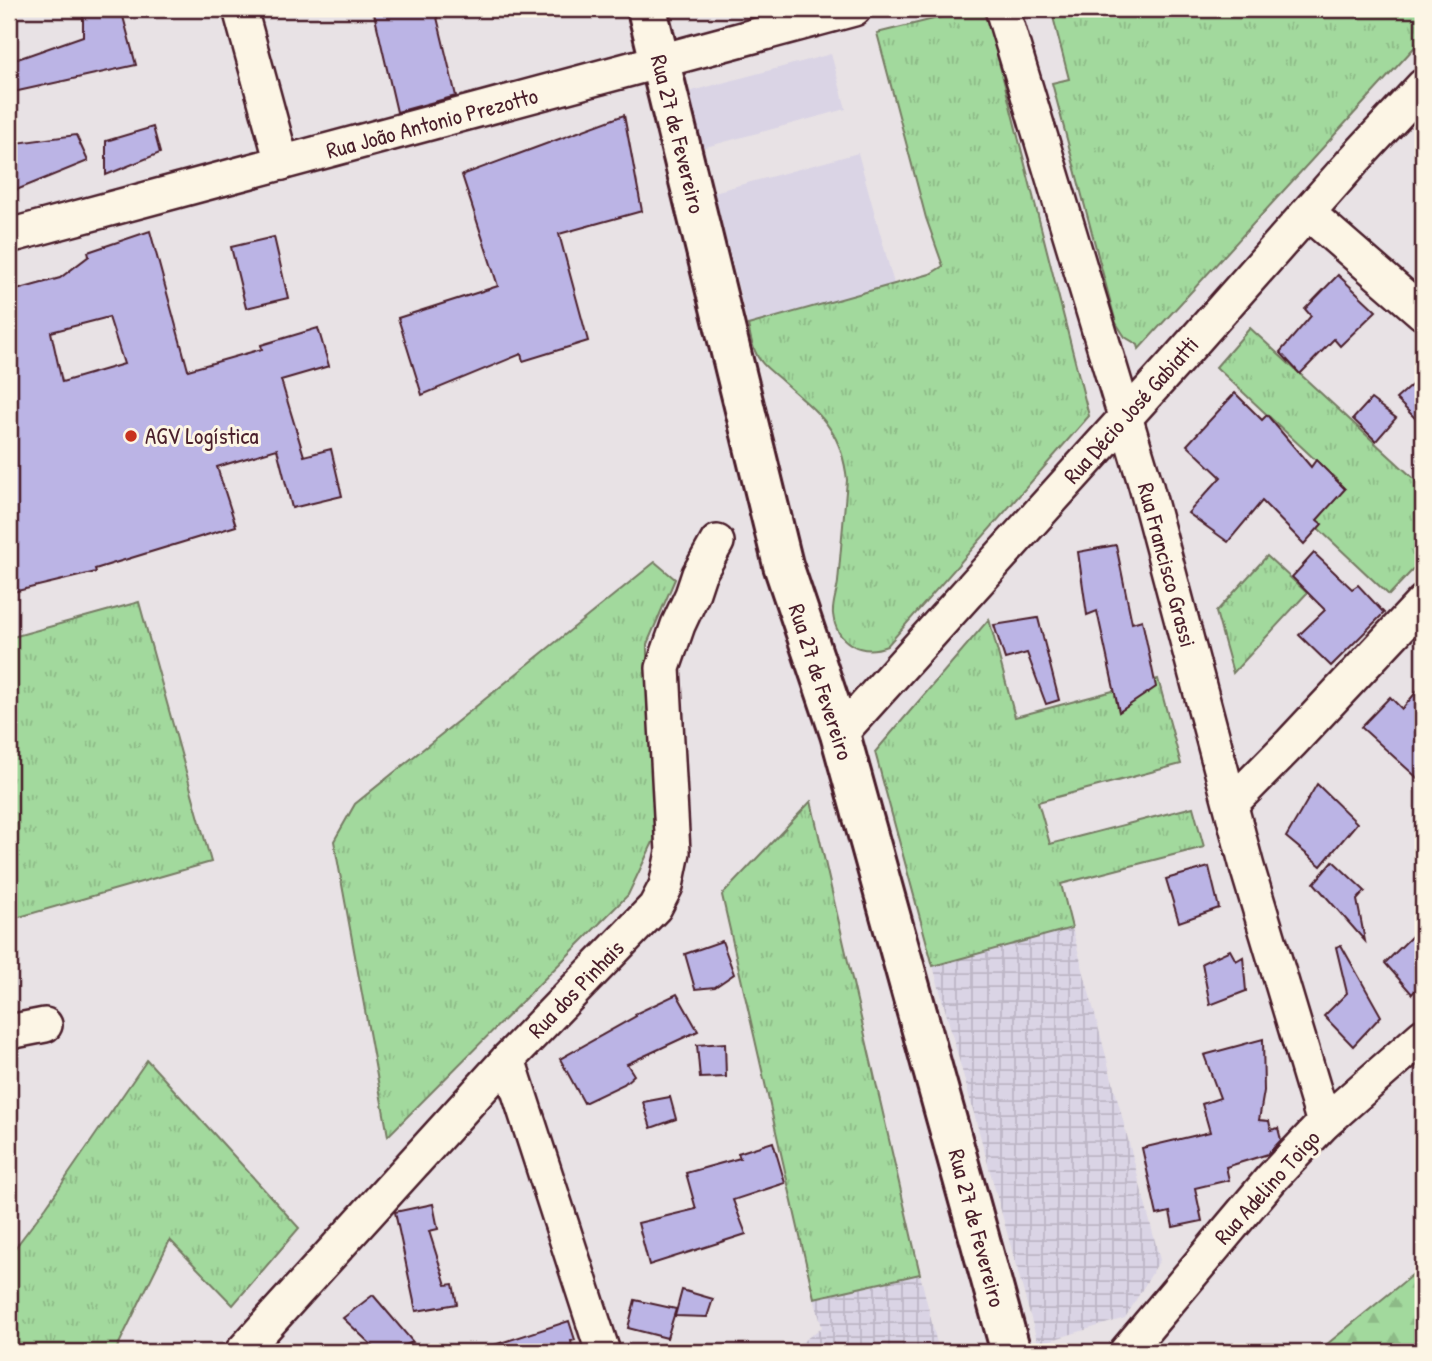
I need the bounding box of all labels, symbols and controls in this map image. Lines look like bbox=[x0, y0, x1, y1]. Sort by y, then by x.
street label: Rua 27 de Fevereiro bbox=[644, 51, 713, 216]
street label: Rua João Antonio Prezotto bbox=[323, 79, 541, 166]
street label: Rua Décio José Gabiatti bbox=[1056, 329, 1205, 490]
place label: AGV Logística bbox=[145, 420, 259, 451]
marker: AGV Logística bbox=[123, 428, 139, 444]
street label: Rua Francisco Grassi bbox=[1131, 479, 1204, 651]
street label: Rua 27 de Fevereiro bbox=[782, 600, 861, 764]
street label: Rua dos Pinhais bbox=[521, 933, 631, 1045]
street label: Rua Adelino Toigo bbox=[1207, 1123, 1326, 1251]
street label: Rua 27 de Fevereiro bbox=[942, 1146, 1013, 1310]

